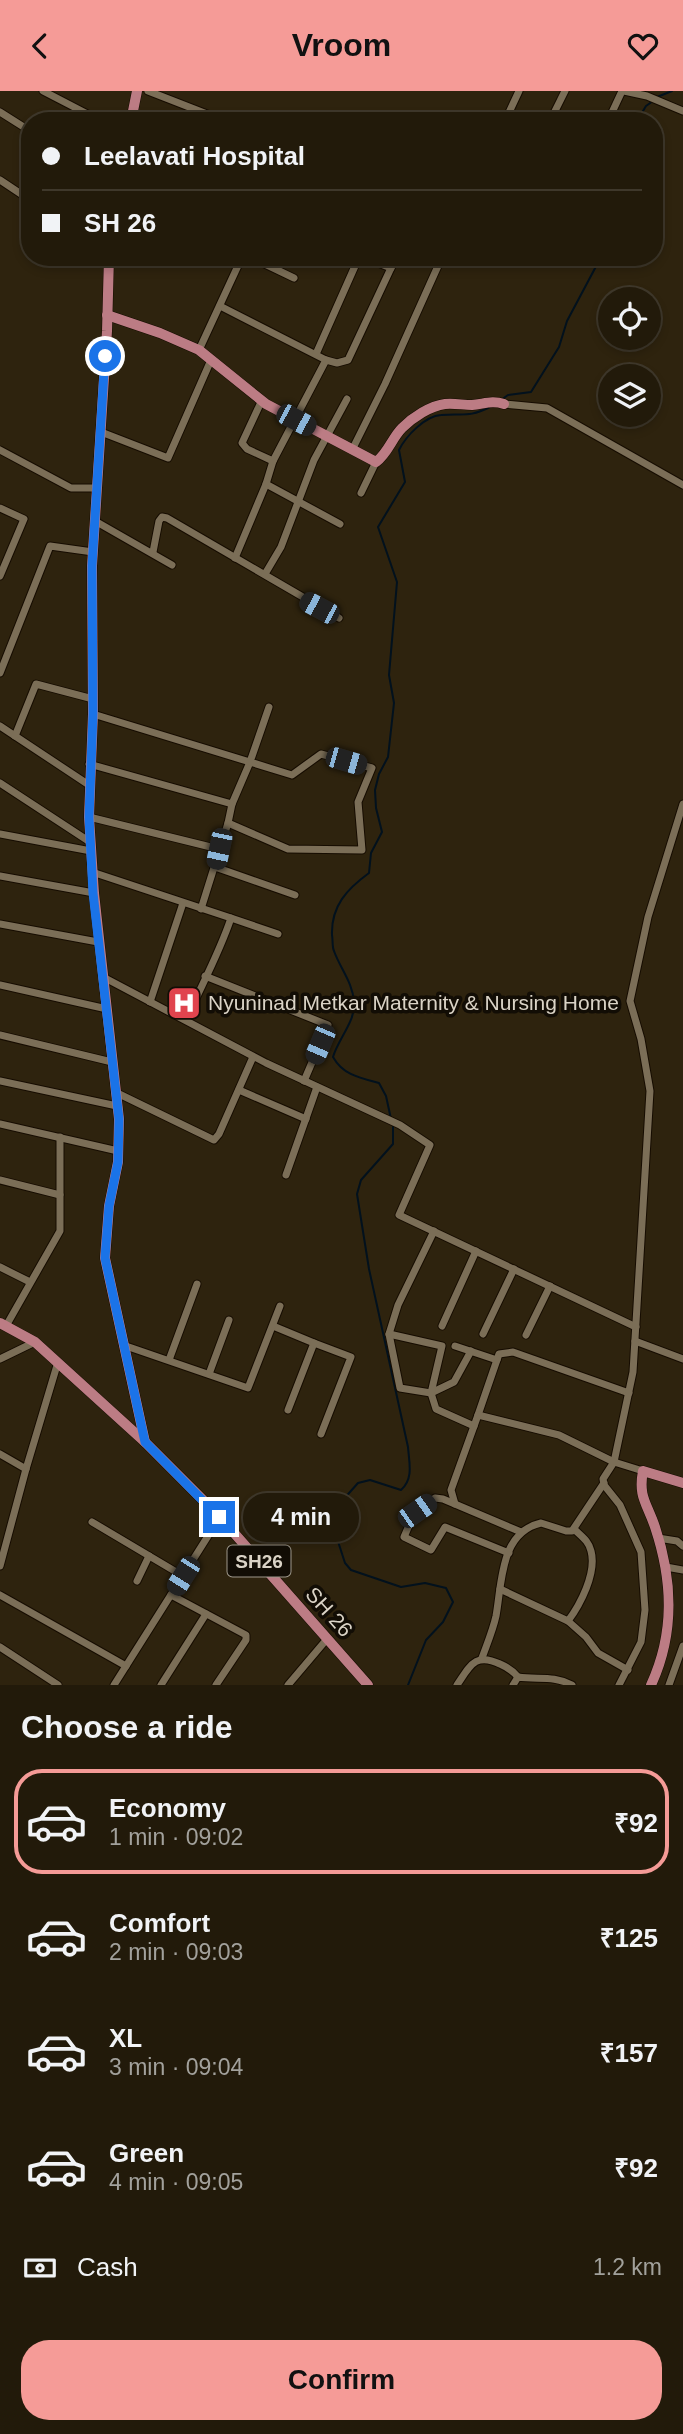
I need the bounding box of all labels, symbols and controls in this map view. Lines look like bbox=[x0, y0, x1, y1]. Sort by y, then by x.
icon: back bbox=[21, 27, 59, 65]
text: Vroom bbox=[292, 27, 391, 63]
icon: heart bbox=[624, 27, 662, 65]
text: Leelavati Hospital bbox=[84, 141, 305, 171]
text: SH 26 bbox=[84, 208, 156, 238]
map controls bbox=[598, 287, 661, 427]
button: locate bbox=[598, 287, 661, 350]
route start bbox=[89, 340, 121, 372]
button: layers bbox=[598, 364, 661, 427]
car bbox=[273, 401, 320, 439]
car bbox=[296, 589, 343, 627]
car bbox=[323, 745, 370, 777]
car bbox=[205, 826, 234, 872]
hospital icon: Nyuninad Metkar Maternity & Nursing Home bbox=[165, 984, 203, 1022]
place label: Nyuninad Metkar Maternity & Nursing Home bbox=[208, 991, 619, 1014]
car bbox=[303, 1021, 338, 1067]
car bbox=[394, 1490, 441, 1532]
callout: 4 min bbox=[244, 1493, 359, 1541]
route end bbox=[203, 1501, 235, 1533]
text: 4 min bbox=[271, 1504, 331, 1530]
road number: SH26 bbox=[228, 1545, 290, 1577]
car bbox=[163, 1553, 204, 1599]
street label: SH 26 bbox=[301, 1582, 357, 1641]
text: Choose a ride bbox=[21, 1709, 233, 1745]
icon: car bbox=[25, 1790, 88, 1853]
text: Economy bbox=[109, 1793, 226, 1823]
text: ₹92 bbox=[614, 1808, 658, 1838]
text: 1 min · 09:02 bbox=[109, 1824, 243, 1850]
icon: car bbox=[25, 1905, 88, 1968]
text: Comfort bbox=[109, 1908, 210, 1938]
text: ₹125 bbox=[600, 1923, 658, 1953]
text: 2 min · 09:03 bbox=[109, 1939, 243, 1965]
icon: car bbox=[25, 2020, 88, 2083]
text: XL bbox=[109, 2023, 142, 2053]
text: ₹157 bbox=[600, 2038, 658, 2068]
text: 3 min · 09:04 bbox=[109, 2054, 243, 2080]
icon: car bbox=[25, 2135, 88, 2198]
text: Green bbox=[109, 2138, 184, 2168]
text: ₹92 bbox=[614, 2153, 658, 2183]
text: 4 min · 09:05 bbox=[109, 2169, 243, 2195]
icon: cash bbox=[21, 2249, 59, 2287]
text: Cash bbox=[77, 2252, 138, 2282]
text: 1.2 km bbox=[593, 2254, 662, 2280]
button: Confirm bbox=[21, 2340, 662, 2420]

